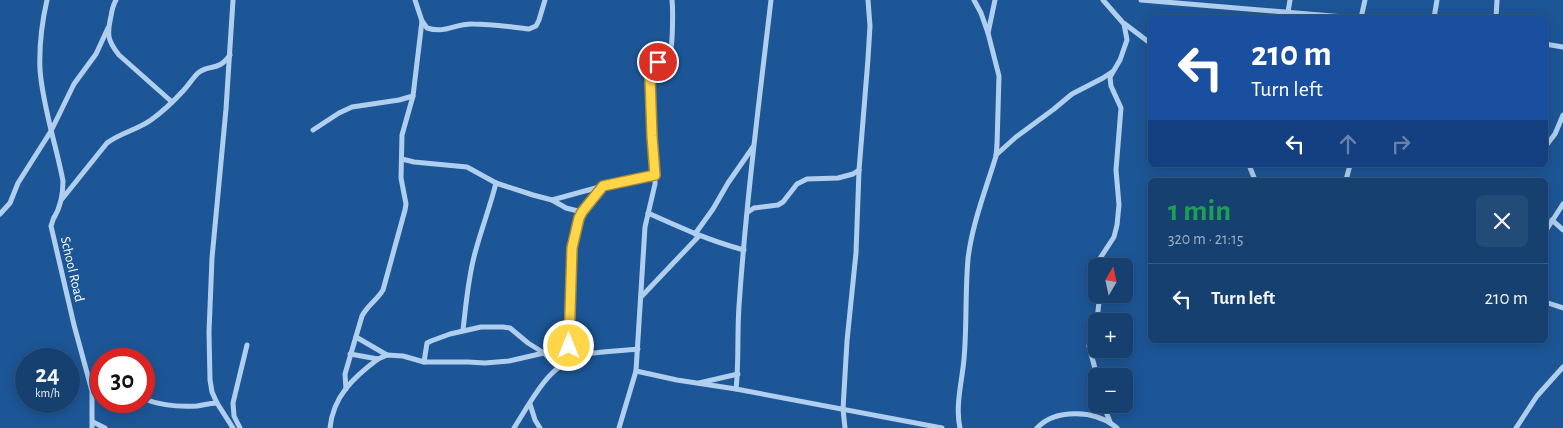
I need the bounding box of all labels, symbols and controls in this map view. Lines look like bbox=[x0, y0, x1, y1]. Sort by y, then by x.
icon: left bbox=[1168, 35, 1233, 100]
text: 210 m bbox=[1251, 37, 1332, 72]
pin bbox=[637, 41, 679, 83]
icon: arrive bbox=[644, 48, 672, 76]
text: Turn left bbox=[1251, 78, 1323, 100]
icon: left bbox=[1281, 130, 1309, 158]
icon: ahead bbox=[1334, 130, 1362, 158]
icon: right bbox=[1387, 130, 1415, 158]
button: close bbox=[1476, 195, 1528, 247]
text: 1 min bbox=[1168, 196, 1231, 226]
text: 320 m · 21:15 bbox=[1168, 231, 1243, 247]
street label: School Road bbox=[58, 235, 86, 303]
north arrow bbox=[1088, 258, 1132, 302]
map controls bbox=[1088, 258, 1133, 413]
icon: left bbox=[1168, 285, 1196, 313]
text: Turn left bbox=[1211, 289, 1275, 308]
text: 210 m bbox=[1484, 289, 1528, 308]
button: + bbox=[1088, 313, 1133, 358]
position arrow bbox=[542, 319, 594, 371]
speed limit sign: 30 bbox=[90, 348, 155, 413]
text: 24 bbox=[35, 362, 60, 387]
button: − bbox=[1088, 368, 1133, 413]
text: km/h bbox=[35, 387, 60, 399]

